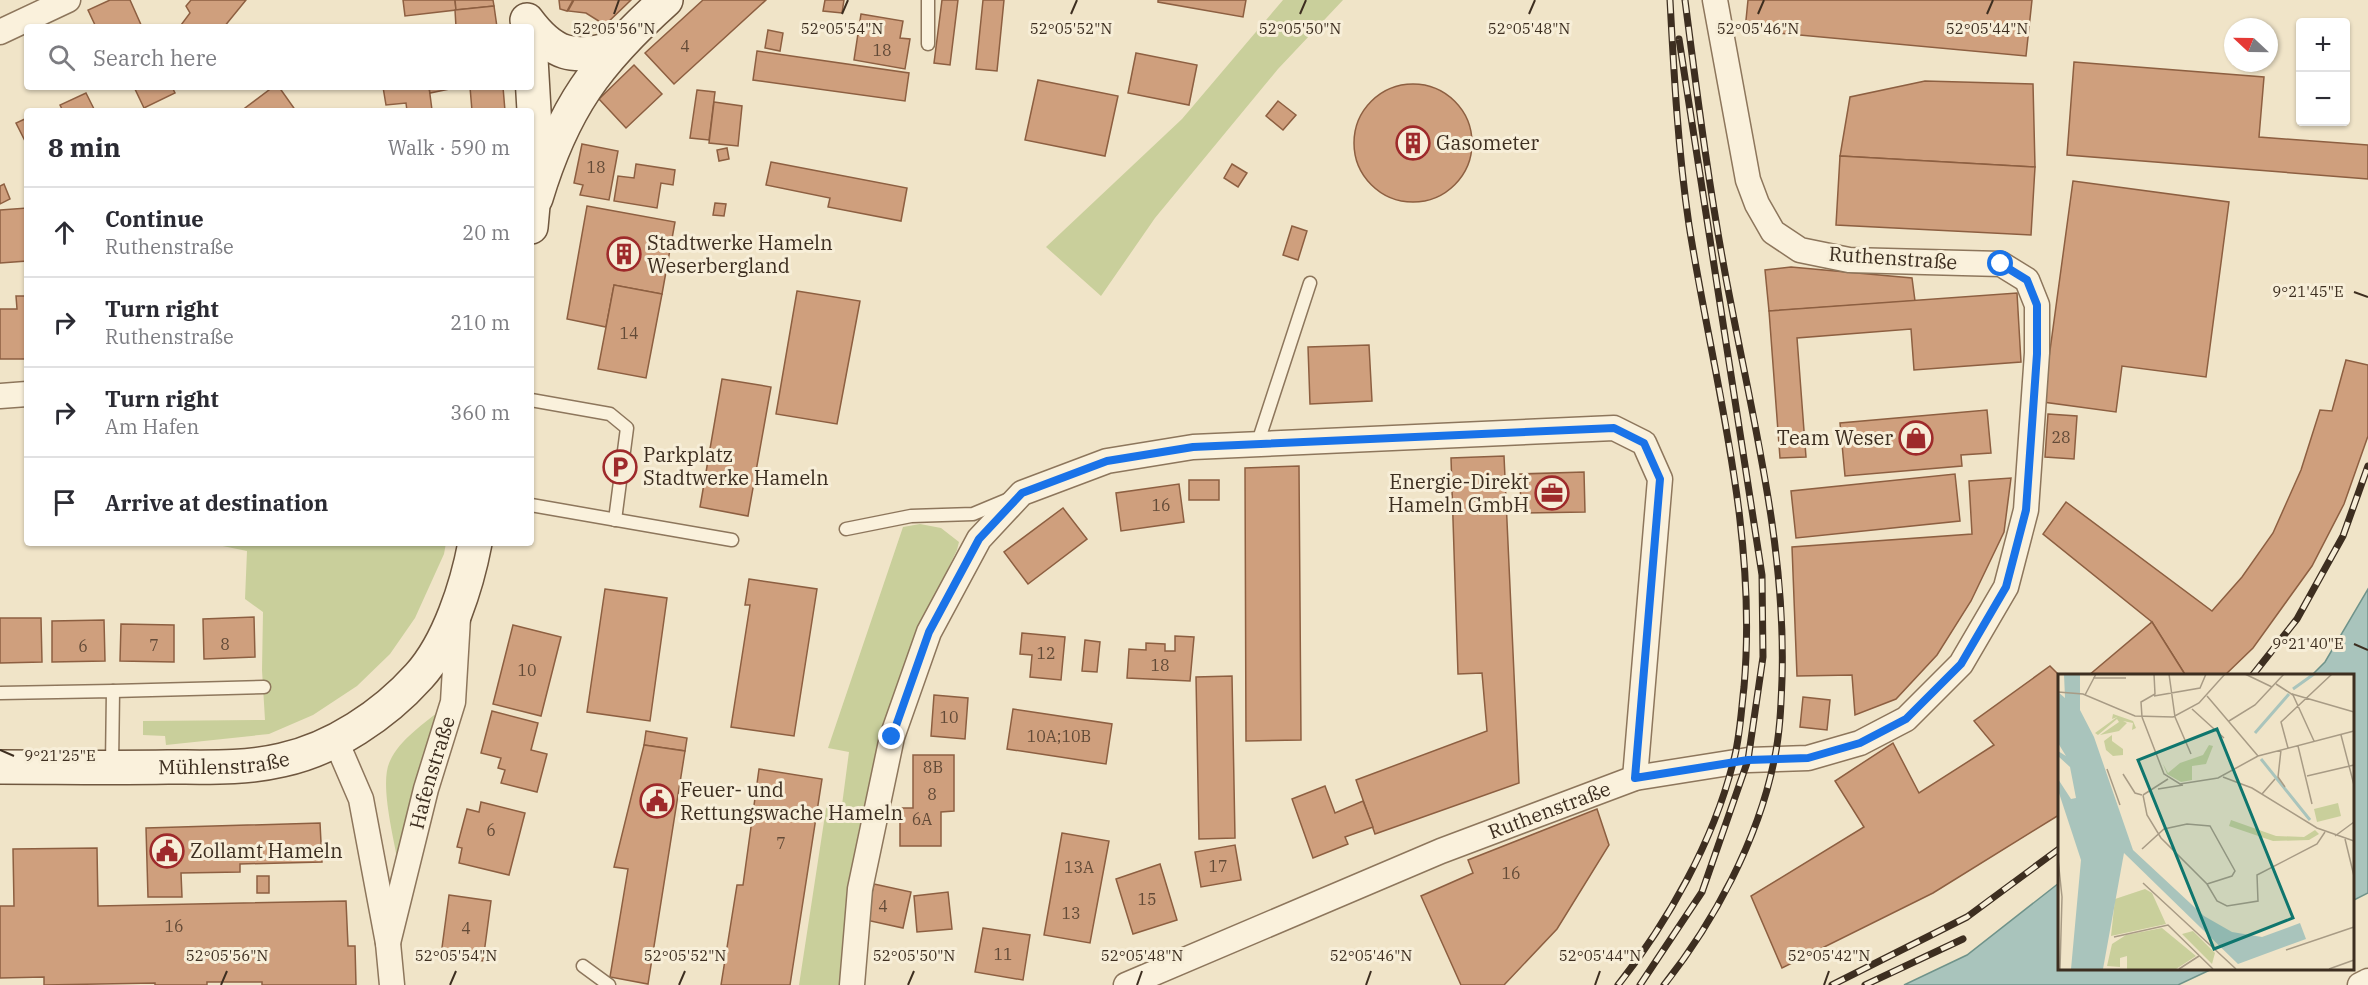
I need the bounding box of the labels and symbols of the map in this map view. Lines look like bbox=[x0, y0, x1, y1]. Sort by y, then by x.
north arrow bbox=[2224, 18, 2278, 72]
text: 52°05'56"N bbox=[573, 19, 655, 38]
text: 52°05'54"N bbox=[801, 19, 883, 38]
text: 52°05'52"N bbox=[1030, 19, 1112, 38]
text: 52°05'50"N bbox=[1259, 19, 1341, 38]
text: 52°05'48"N bbox=[1488, 19, 1570, 38]
text: 52°05'46"N bbox=[1717, 19, 1799, 38]
text: 52°05'44"N bbox=[1946, 19, 2028, 38]
house number: 4 bbox=[680, 36, 690, 56]
house number: 18 bbox=[872, 40, 892, 60]
building icon: Gasometer bbox=[1395, 125, 1431, 161]
place label: Gasometer bbox=[1436, 129, 1539, 156]
house number: 18 bbox=[586, 157, 606, 177]
place label: Stadtwerke Hameln Weserbergland bbox=[647, 229, 833, 279]
building icon: Stadtwerke Hameln Weserbergland bbox=[606, 236, 642, 272]
street label: Ruthenstraße bbox=[1828, 240, 1958, 275]
route start bbox=[1987, 250, 2013, 276]
text: 9°21'45"E bbox=[2272, 282, 2344, 301]
house number: 14 bbox=[619, 323, 639, 343]
shop icon: Team Weser bbox=[1898, 420, 1934, 456]
place label: Team Weser bbox=[1777, 424, 1893, 451]
house number: 28 bbox=[2051, 427, 2071, 447]
place label: Parkplatz Stadtwerke Hameln bbox=[643, 441, 829, 491]
parking icon: Parkplatz Stadtwerke Hameln bbox=[602, 449, 638, 485]
place label: Energie-Direkt Hameln GmbH bbox=[1388, 468, 1529, 518]
office icon: Energie-Direkt Hameln GmbH bbox=[1534, 475, 1570, 511]
house number: 16 bbox=[1151, 495, 1171, 515]
house number: 8 bbox=[220, 634, 230, 654]
text: 9°21'40"E bbox=[2272, 634, 2344, 653]
house number: 7 bbox=[149, 635, 159, 655]
house number: 6 bbox=[78, 636, 88, 656]
house number: 12 bbox=[1036, 643, 1056, 663]
house number: 18 bbox=[1150, 655, 1170, 675]
house number: 10 bbox=[517, 660, 537, 680]
inset map bbox=[2058, 674, 2353, 970]
house number: 10 bbox=[939, 707, 959, 727]
street label: Hafenstraße bbox=[403, 712, 461, 832]
route end bbox=[878, 723, 904, 749]
house number: 10A;10B bbox=[1027, 726, 1091, 746]
street label: Mühlenstraße bbox=[158, 745, 292, 780]
text: 9°21'25"E bbox=[24, 746, 96, 765]
house number: 8B bbox=[923, 757, 943, 777]
street label: Ruthenstraße bbox=[1484, 774, 1614, 845]
place label: Feuer- und Rettungswache Hameln bbox=[680, 776, 903, 826]
public building icon: Feuer- und Rettungswache Hameln bbox=[639, 783, 675, 819]
house number: 8 bbox=[927, 784, 937, 804]
house number: 6A bbox=[912, 809, 932, 829]
house number: 6 bbox=[486, 820, 496, 840]
public building icon: Zollamt Hameln bbox=[149, 833, 185, 869]
house number: 7 bbox=[776, 833, 786, 853]
place label: Zollamt Hameln bbox=[190, 837, 343, 864]
house number: 17 bbox=[1208, 856, 1228, 876]
house number: 13A bbox=[1064, 857, 1094, 877]
house number: 16 bbox=[1501, 863, 1521, 883]
house number: 15 bbox=[1137, 889, 1157, 909]
house number: 4 bbox=[878, 896, 888, 916]
house number: 13 bbox=[1061, 903, 1081, 923]
house number: 16 bbox=[164, 916, 184, 936]
house number: 4 bbox=[461, 918, 471, 938]
house number: 11 bbox=[993, 944, 1013, 964]
text: 52°05'56"N bbox=[186, 946, 268, 965]
text: 52°05'54"N bbox=[415, 946, 497, 965]
text: 52°05'52"N bbox=[644, 946, 726, 965]
text: 52°05'50"N bbox=[873, 946, 955, 965]
text: 52°05'48"N bbox=[1101, 946, 1183, 965]
text: 52°05'46"N bbox=[1330, 946, 1412, 965]
text: 52°05'44"N bbox=[1559, 946, 1641, 965]
text: 52°05'42"N bbox=[1788, 946, 1870, 965]

